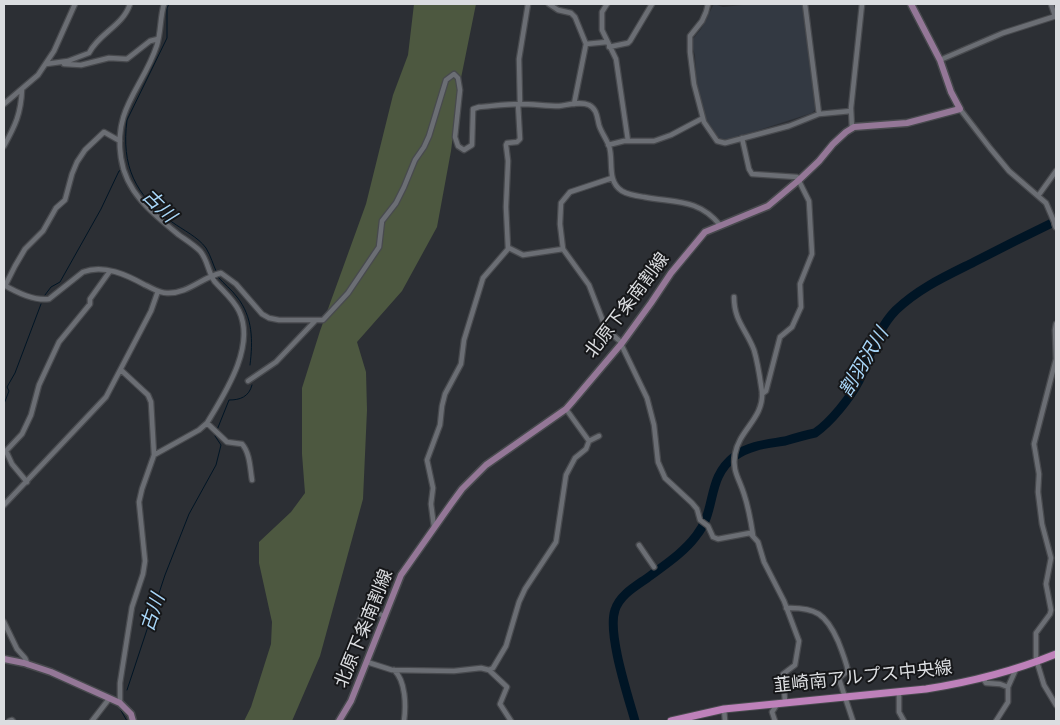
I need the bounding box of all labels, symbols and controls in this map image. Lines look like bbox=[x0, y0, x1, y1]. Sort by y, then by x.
water label: 古川 bbox=[136, 186, 180, 228]
street label: 北原下条南割線 bbox=[581, 249, 675, 363]
water label: 割羽沢川 bbox=[836, 325, 894, 401]
street label: 北原下条南割線 bbox=[331, 567, 399, 691]
water label: 古川 bbox=[137, 591, 171, 635]
street label: 韮崎南アルプス中央線 bbox=[772, 658, 954, 698]

